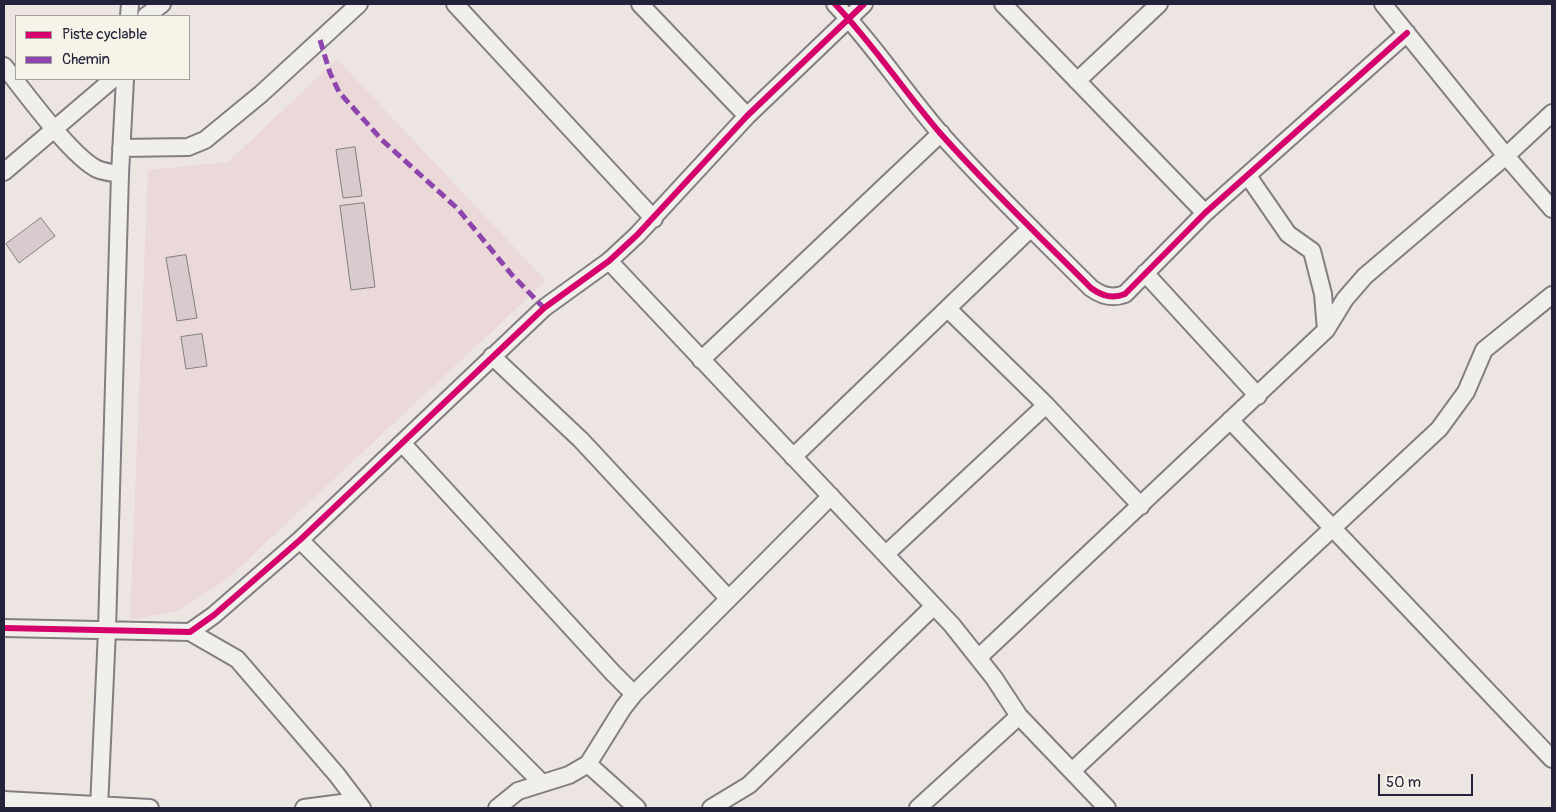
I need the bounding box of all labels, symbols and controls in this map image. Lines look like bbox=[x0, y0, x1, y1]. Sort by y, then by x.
legend bbox=[15, 15, 190, 80]
text: Piste cyclable bbox=[62, 25, 147, 44]
text: Chemin bbox=[62, 50, 110, 69]
scale bar bbox=[1381, 764, 1476, 796]
text: 50 m bbox=[1386, 773, 1421, 792]

